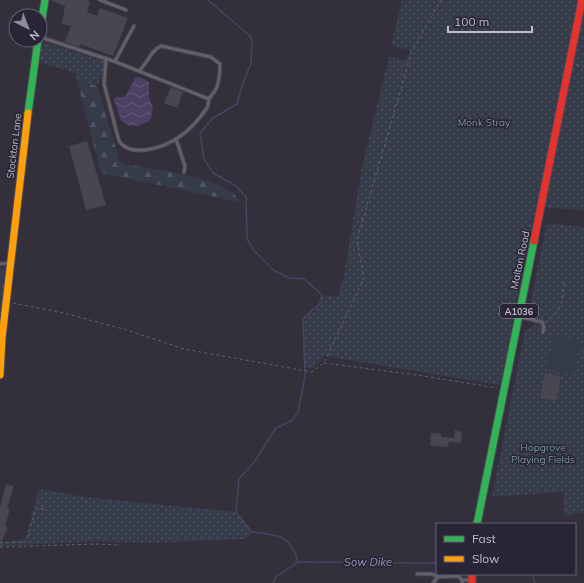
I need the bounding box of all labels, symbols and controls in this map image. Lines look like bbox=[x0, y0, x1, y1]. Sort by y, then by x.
north arrow bbox=[8, 8, 48, 48]
scale bar bbox=[448, 8, 532, 34]
text: 100 m bbox=[454, 14, 489, 29]
text: N bbox=[27, 27, 42, 43]
street label: Stockton Lane bbox=[4, 113, 24, 179]
park label: Monk Stray bbox=[458, 116, 511, 129]
street label: Malton Road bbox=[507, 230, 533, 290]
road number: A1036 bbox=[500, 304, 538, 318]
park label: Hopgrove Playing Fields bbox=[511, 441, 575, 466]
legend bbox=[436, 523, 576, 575]
text: Fast bbox=[472, 531, 496, 546]
text: Slow bbox=[472, 551, 500, 566]
water label: Sow Dike bbox=[344, 555, 392, 569]

